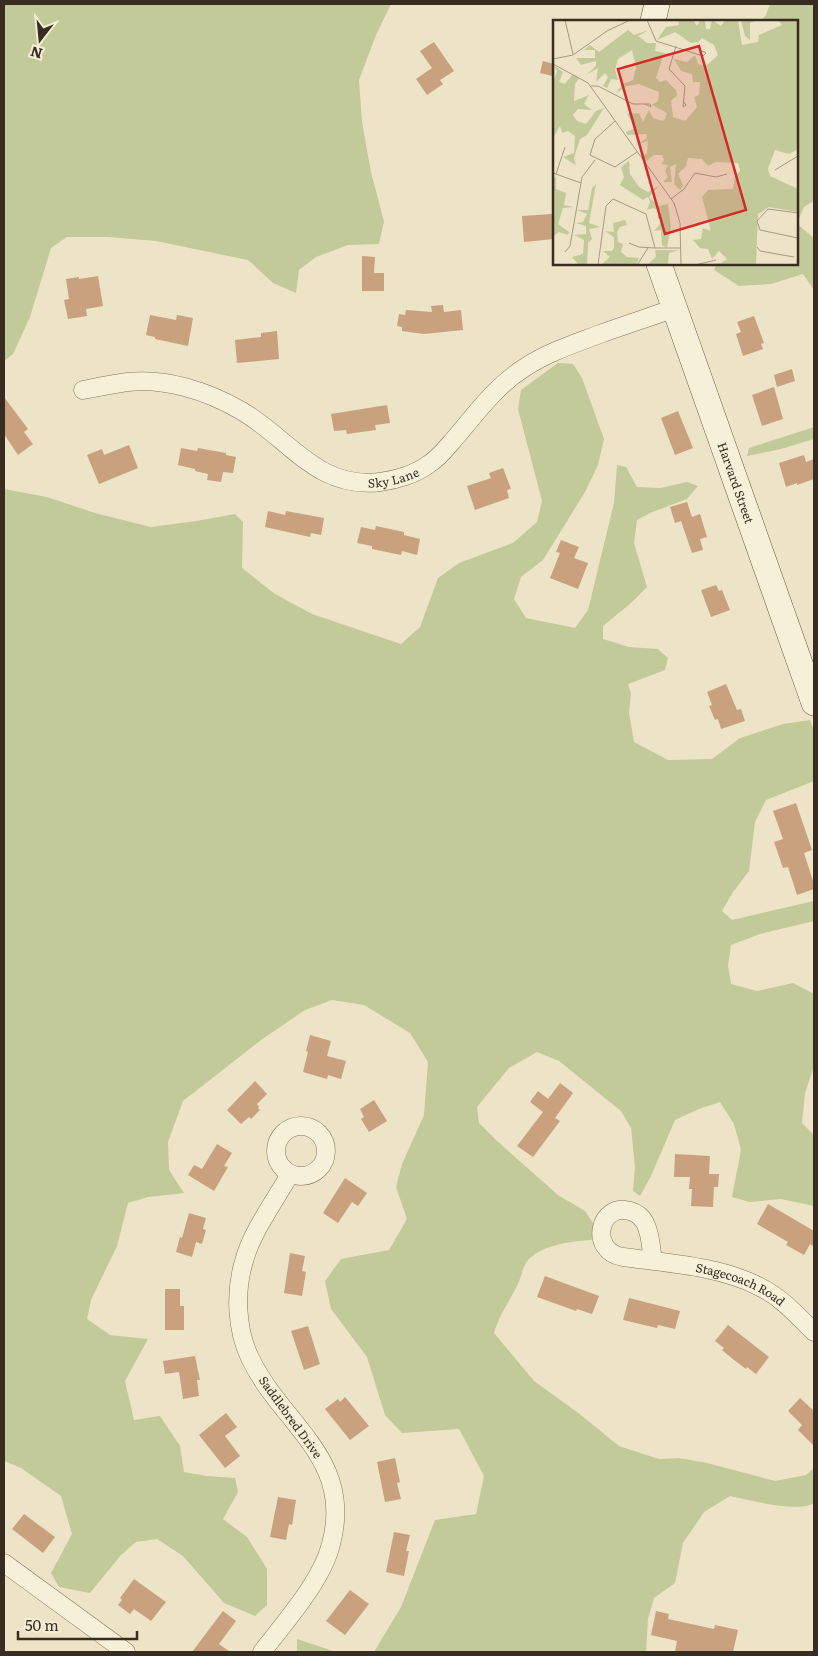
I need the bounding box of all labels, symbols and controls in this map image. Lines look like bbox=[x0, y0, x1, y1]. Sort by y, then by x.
north arrow bbox=[15, 15, 65, 65]
inset map bbox=[553, 20, 798, 265]
text: N bbox=[27, 42, 45, 65]
street label: Harvard Street bbox=[714, 440, 759, 526]
street label: Sky Lane bbox=[367, 463, 422, 492]
street label: Stagecoach Road bbox=[694, 1258, 790, 1310]
street label: Saddlebred Drive bbox=[255, 1372, 327, 1462]
scale bar bbox=[18, 1608, 136, 1640]
text: 50 m bbox=[25, 1613, 59, 1636]

